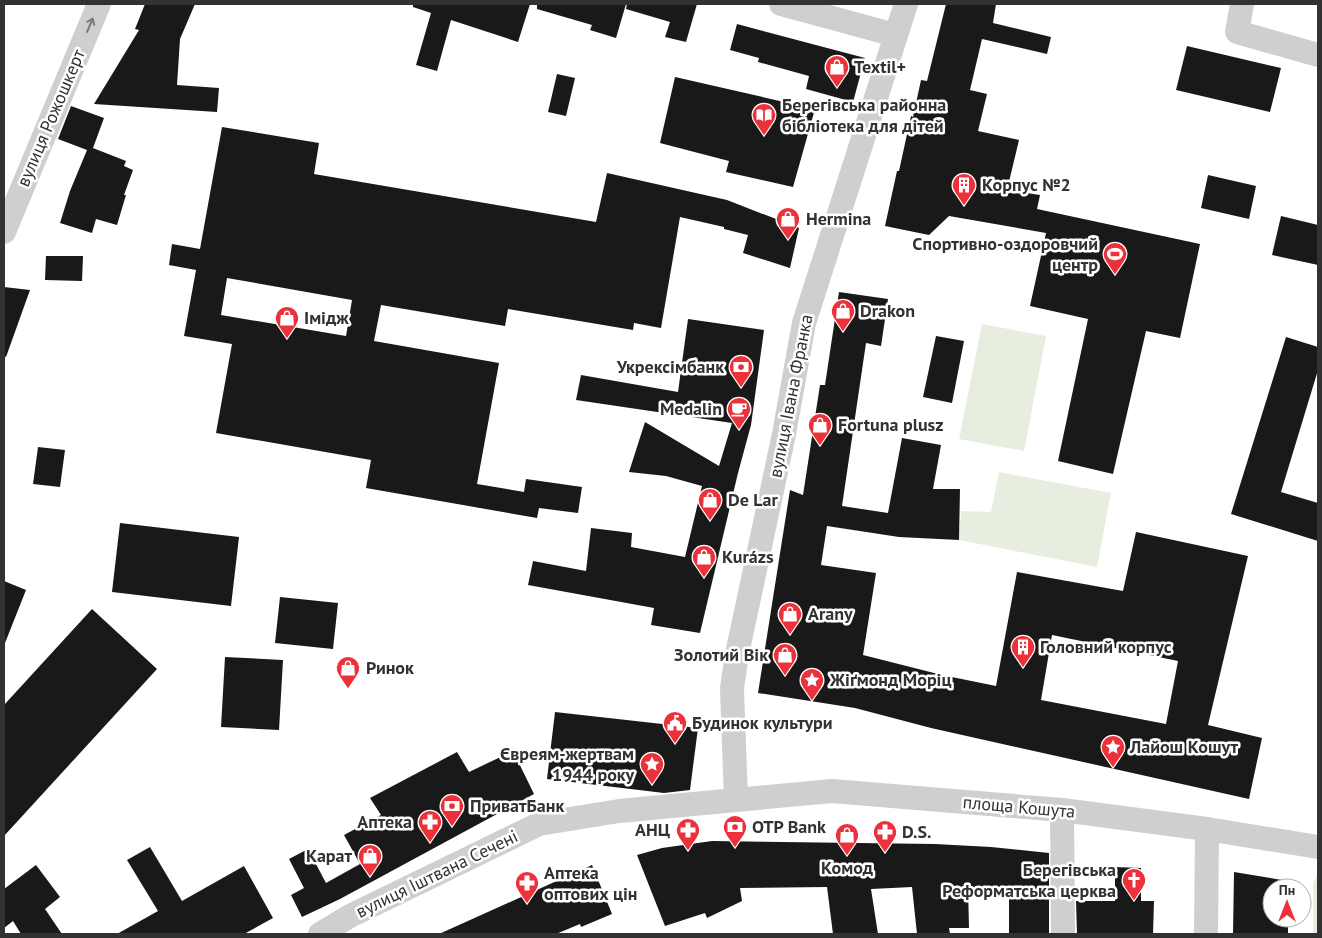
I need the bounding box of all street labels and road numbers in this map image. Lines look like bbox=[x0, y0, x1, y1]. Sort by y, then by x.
street label: вулиця Рожошкерт bbox=[11, 45, 90, 190]
street label: вулиця Івана Франка bbox=[763, 312, 818, 479]
street label: площа Кошута bbox=[962, 790, 1076, 823]
street label: вулиця Іштвана Сечені bbox=[352, 824, 522, 923]

